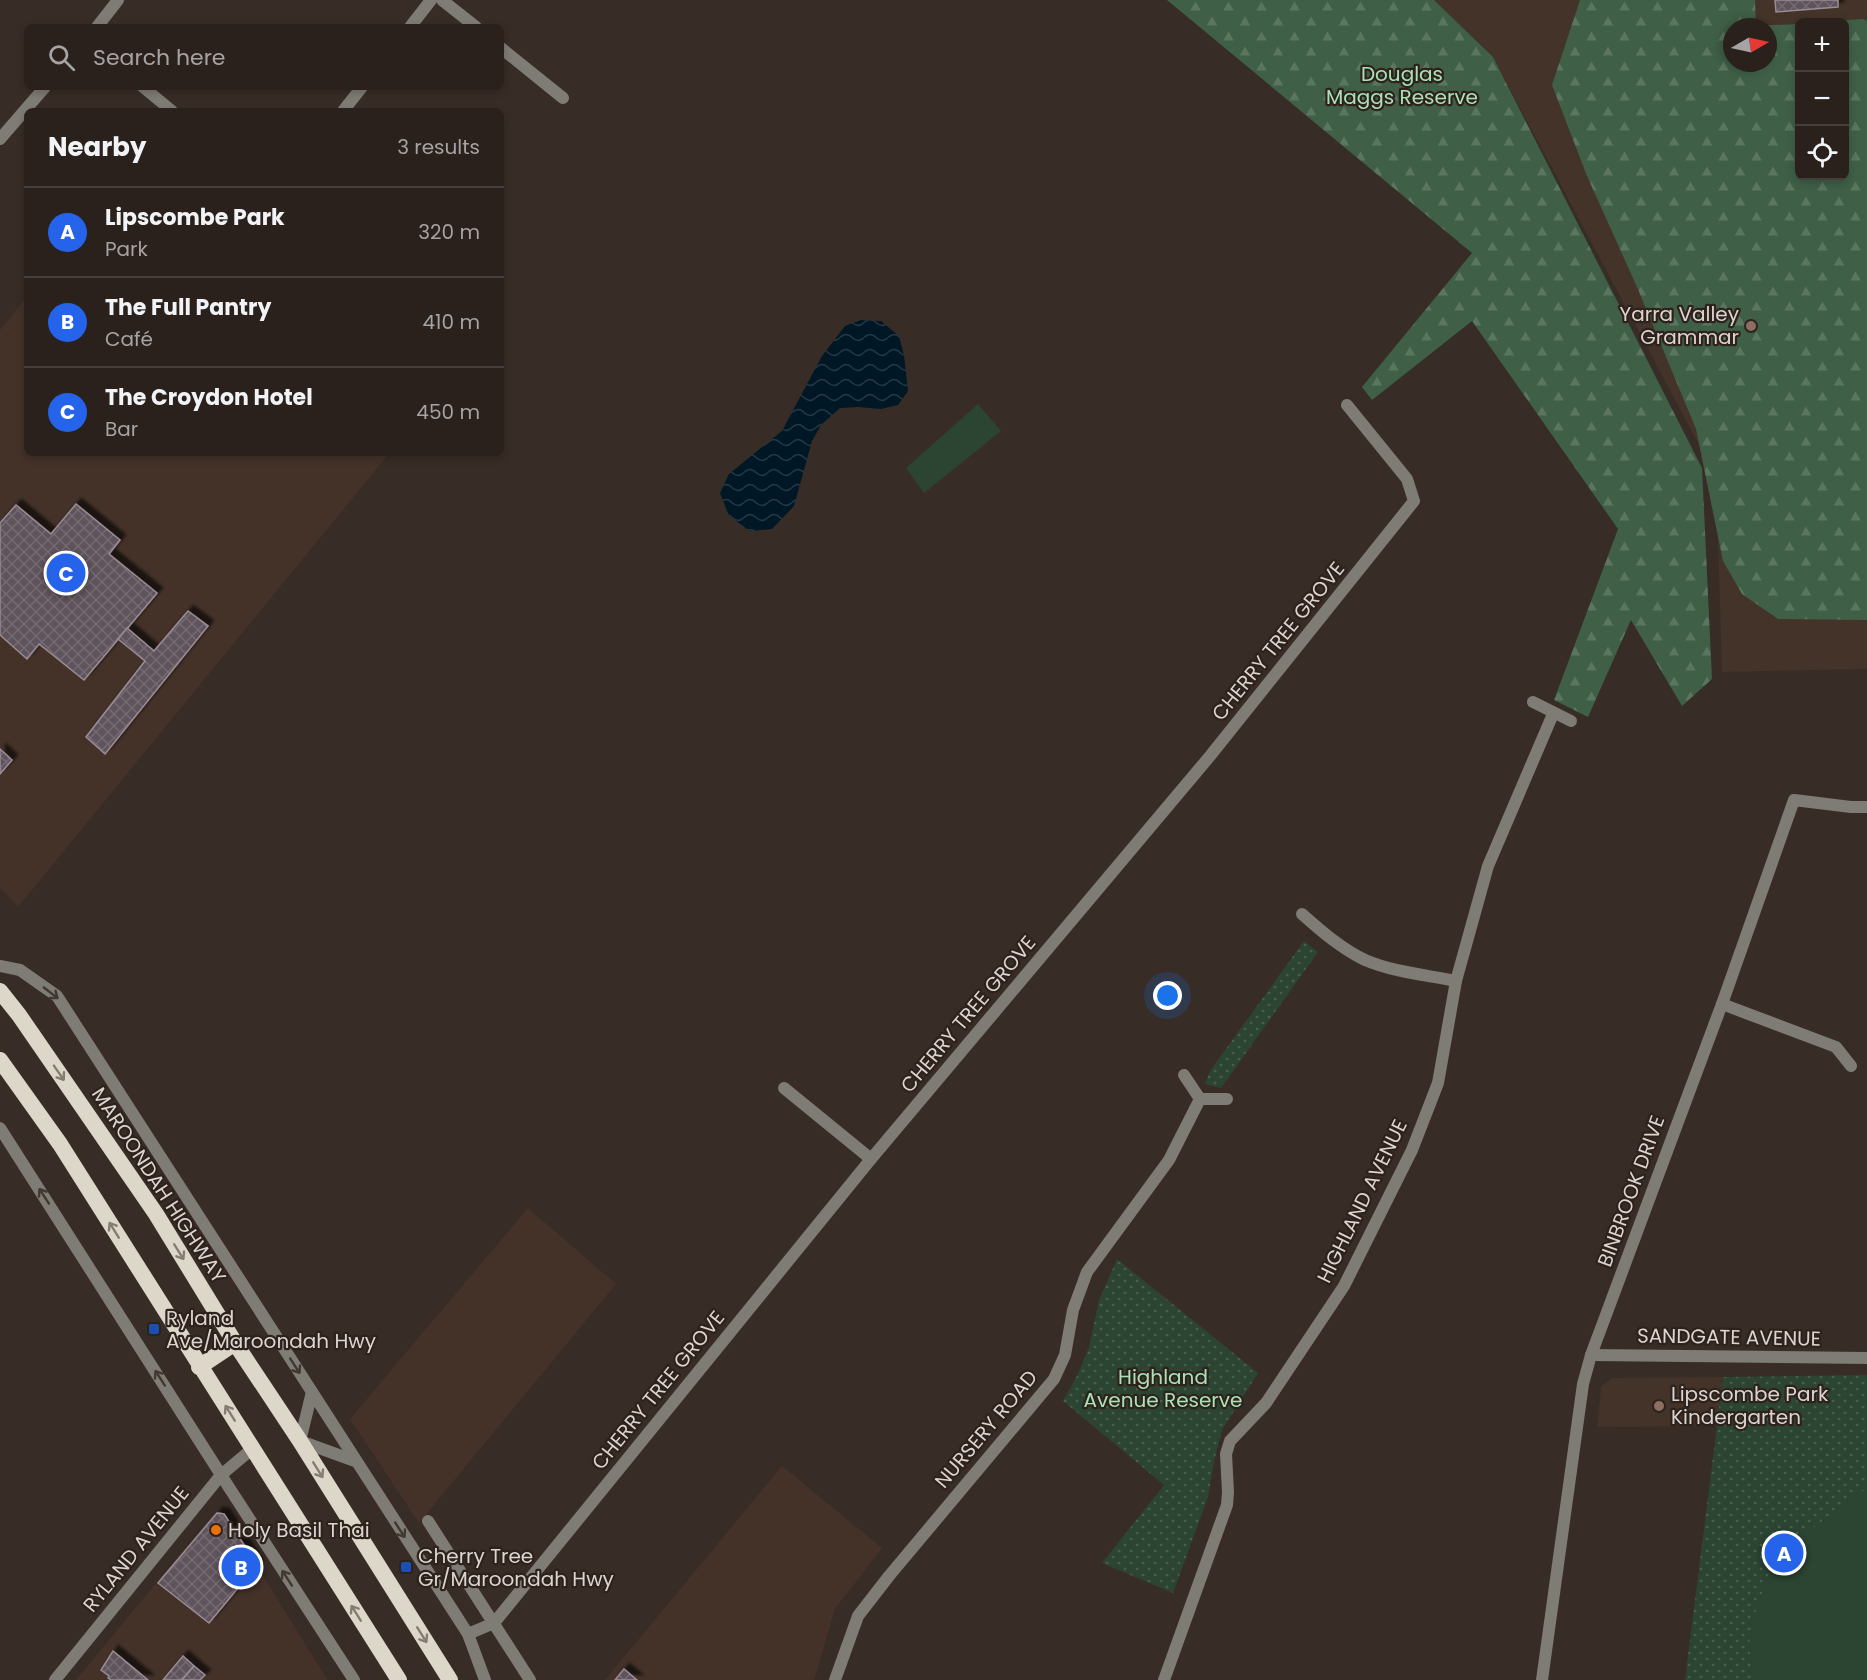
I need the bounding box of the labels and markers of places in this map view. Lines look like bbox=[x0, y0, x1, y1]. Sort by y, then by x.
place label: Yarra Valley Grammar bbox=[1619, 300, 1739, 351]
marker: Yarra Valley Grammar bbox=[1744, 319, 1758, 333]
pin: C bbox=[46, 550, 86, 596]
place label: Ryland Ave/Maroondah Hwy bbox=[166, 1304, 376, 1355]
marker: Ryland Ave/Maroondah Hwy bbox=[147, 1322, 161, 1336]
place label: Lipscombe Park Kindergarten bbox=[1671, 1380, 1829, 1431]
marker: Lipscombe Park Kindergarten bbox=[1652, 1399, 1666, 1413]
place label: Holy Basil Thai bbox=[228, 1516, 370, 1544]
marker: Holy Basil Thai bbox=[209, 1523, 223, 1537]
pin: A bbox=[1764, 1530, 1804, 1576]
place label: Cherry Tree Gr/Maroondah Hwy bbox=[418, 1542, 614, 1593]
pin: B bbox=[222, 1544, 260, 1590]
marker: Cherry Tree Gr/Maroondah Hwy bbox=[399, 1560, 413, 1574]

